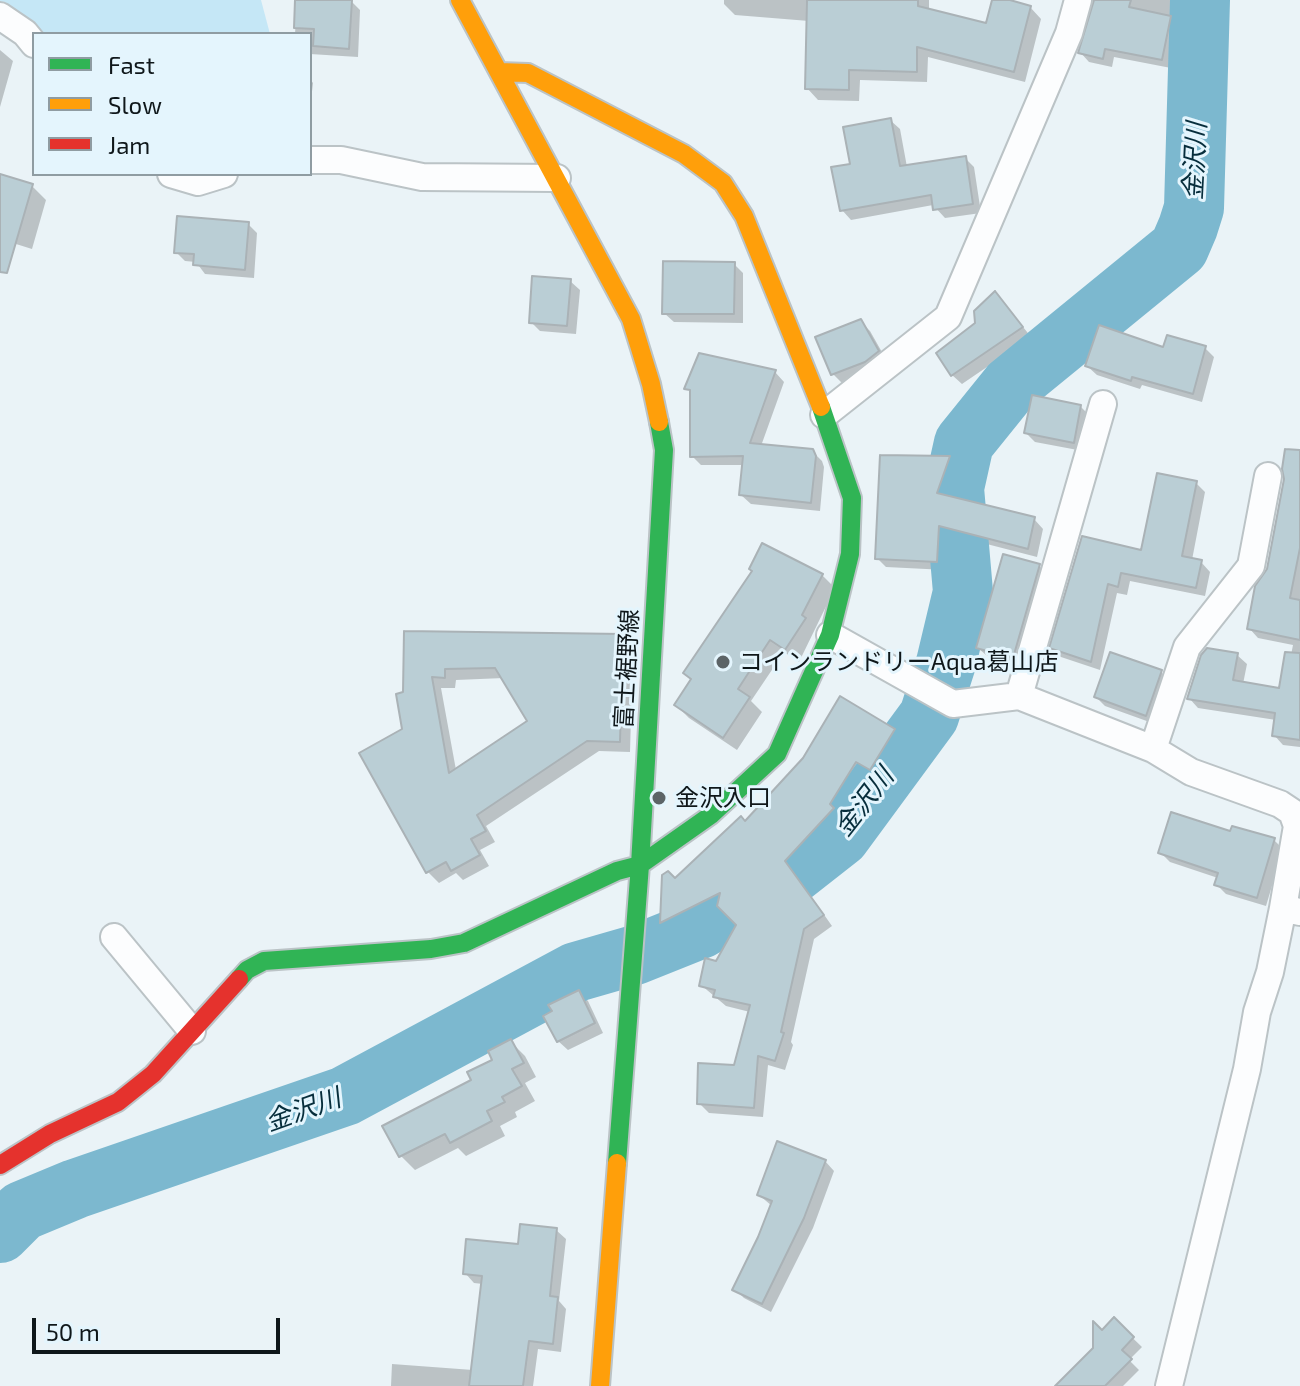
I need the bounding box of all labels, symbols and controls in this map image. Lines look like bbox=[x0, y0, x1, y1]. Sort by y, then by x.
legend bbox=[32, 32, 312, 176]
text: Fast bbox=[108, 50, 155, 79]
text: Slow bbox=[108, 90, 162, 119]
water label: 金沢川 bbox=[1177, 121, 1213, 201]
text: Jam bbox=[108, 130, 150, 159]
street label: 富士裾野線 bbox=[609, 608, 645, 730]
place label: コインランドリーAqua葛山店 bbox=[739, 648, 1058, 676]
marker: コインランドリーAqua葛山店 bbox=[714, 653, 732, 671]
water label: 金沢川 bbox=[828, 762, 900, 842]
place label: 金沢入口 bbox=[675, 784, 771, 812]
marker: 金沢入口 bbox=[650, 789, 668, 807]
water label: 金沢川 bbox=[261, 1082, 345, 1138]
scale bar bbox=[36, 1302, 284, 1352]
text: 50 m bbox=[46, 1317, 100, 1346]

